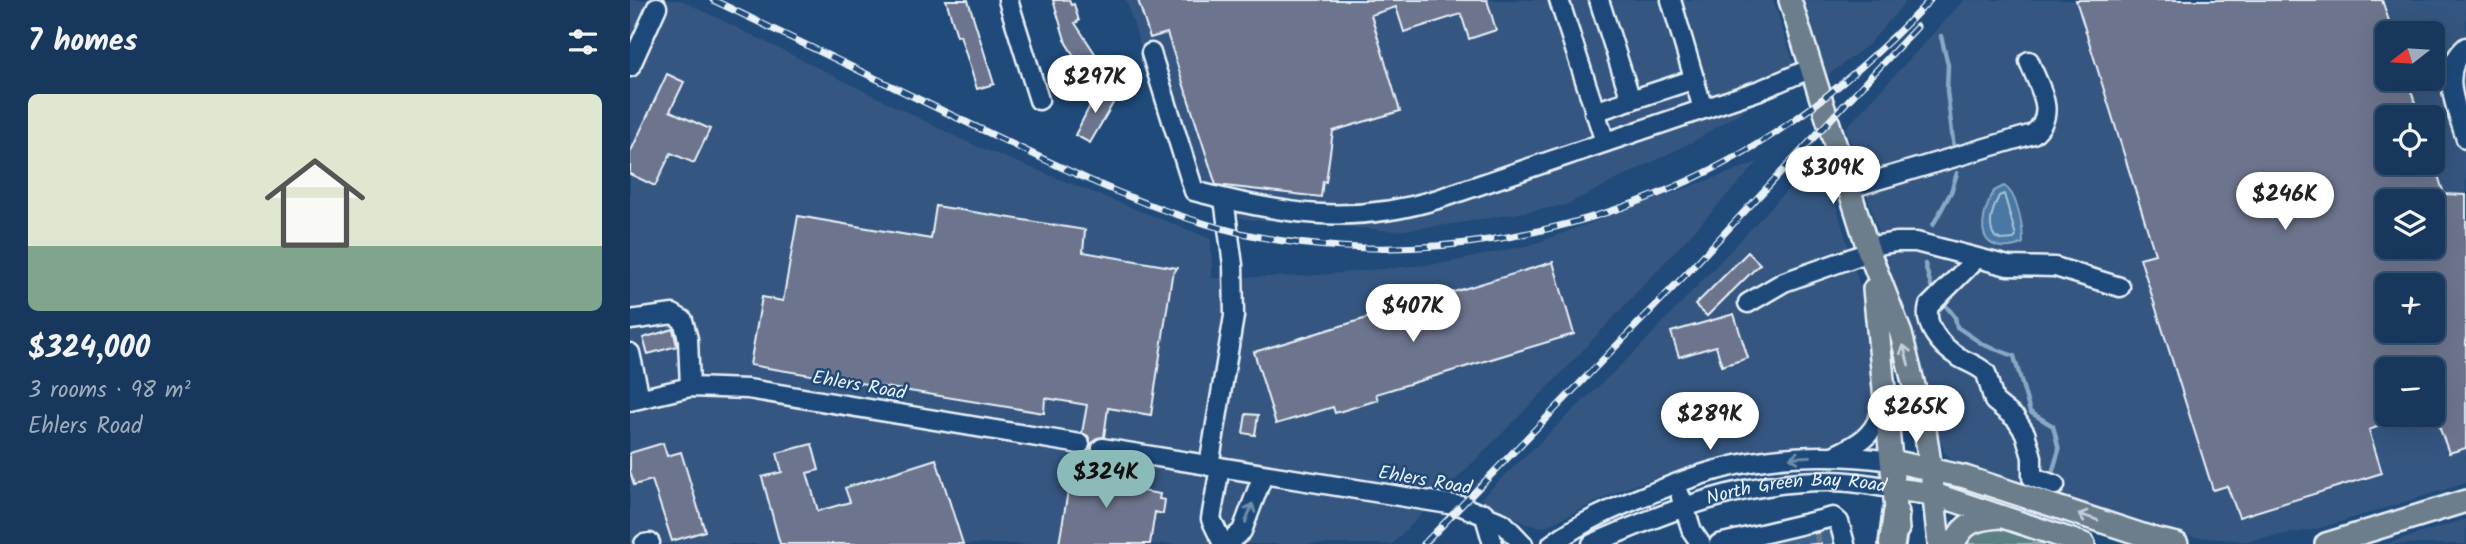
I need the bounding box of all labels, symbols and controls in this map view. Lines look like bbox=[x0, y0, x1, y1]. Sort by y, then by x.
text: 7 homes bbox=[28, 18, 138, 66]
north arrow bbox=[2375, 21, 2445, 91]
map controls bbox=[2375, 21, 2445, 427]
icon: filters bbox=[564, 23, 602, 61]
pin: $297K bbox=[1046, 55, 1144, 115]
text: $297K bbox=[1063, 60, 1127, 96]
button: locate bbox=[2375, 105, 2445, 175]
icon: home bbox=[252, 140, 378, 266]
pin: $309K bbox=[1784, 146, 1882, 206]
text: $309K bbox=[1801, 151, 1865, 187]
pin: $246K bbox=[2236, 173, 2334, 232]
text: $246K bbox=[2252, 177, 2318, 213]
button: layers bbox=[2375, 189, 2445, 259]
button: + bbox=[2375, 273, 2445, 343]
pin: $407K bbox=[1364, 284, 1462, 344]
text: $407K bbox=[1382, 289, 1444, 325]
text: $324,000 bbox=[28, 325, 150, 373]
one-way arrow bbox=[1899, 344, 1912, 367]
button: − bbox=[2375, 357, 2445, 427]
street label: Ehlers Road bbox=[810, 363, 909, 409]
text: 3 rooms · 98 m² bbox=[28, 373, 191, 409]
pin: $265K bbox=[1867, 386, 1965, 445]
text: $265K bbox=[1884, 390, 1948, 426]
pin: $289K bbox=[1661, 392, 1759, 452]
text: $289K bbox=[1677, 397, 1743, 433]
text: Ehlers Road bbox=[28, 409, 143, 445]
pin: $324K bbox=[1057, 450, 1155, 510]
one-way arrow bbox=[1789, 451, 1812, 464]
text: $324K bbox=[1073, 455, 1139, 491]
street label: Ehlers Road bbox=[1376, 458, 1475, 504]
street label: North Green Bay Road bbox=[1703, 466, 1889, 514]
one-way arrow bbox=[1244, 502, 1257, 524]
one-way arrow bbox=[2077, 510, 2099, 522]

